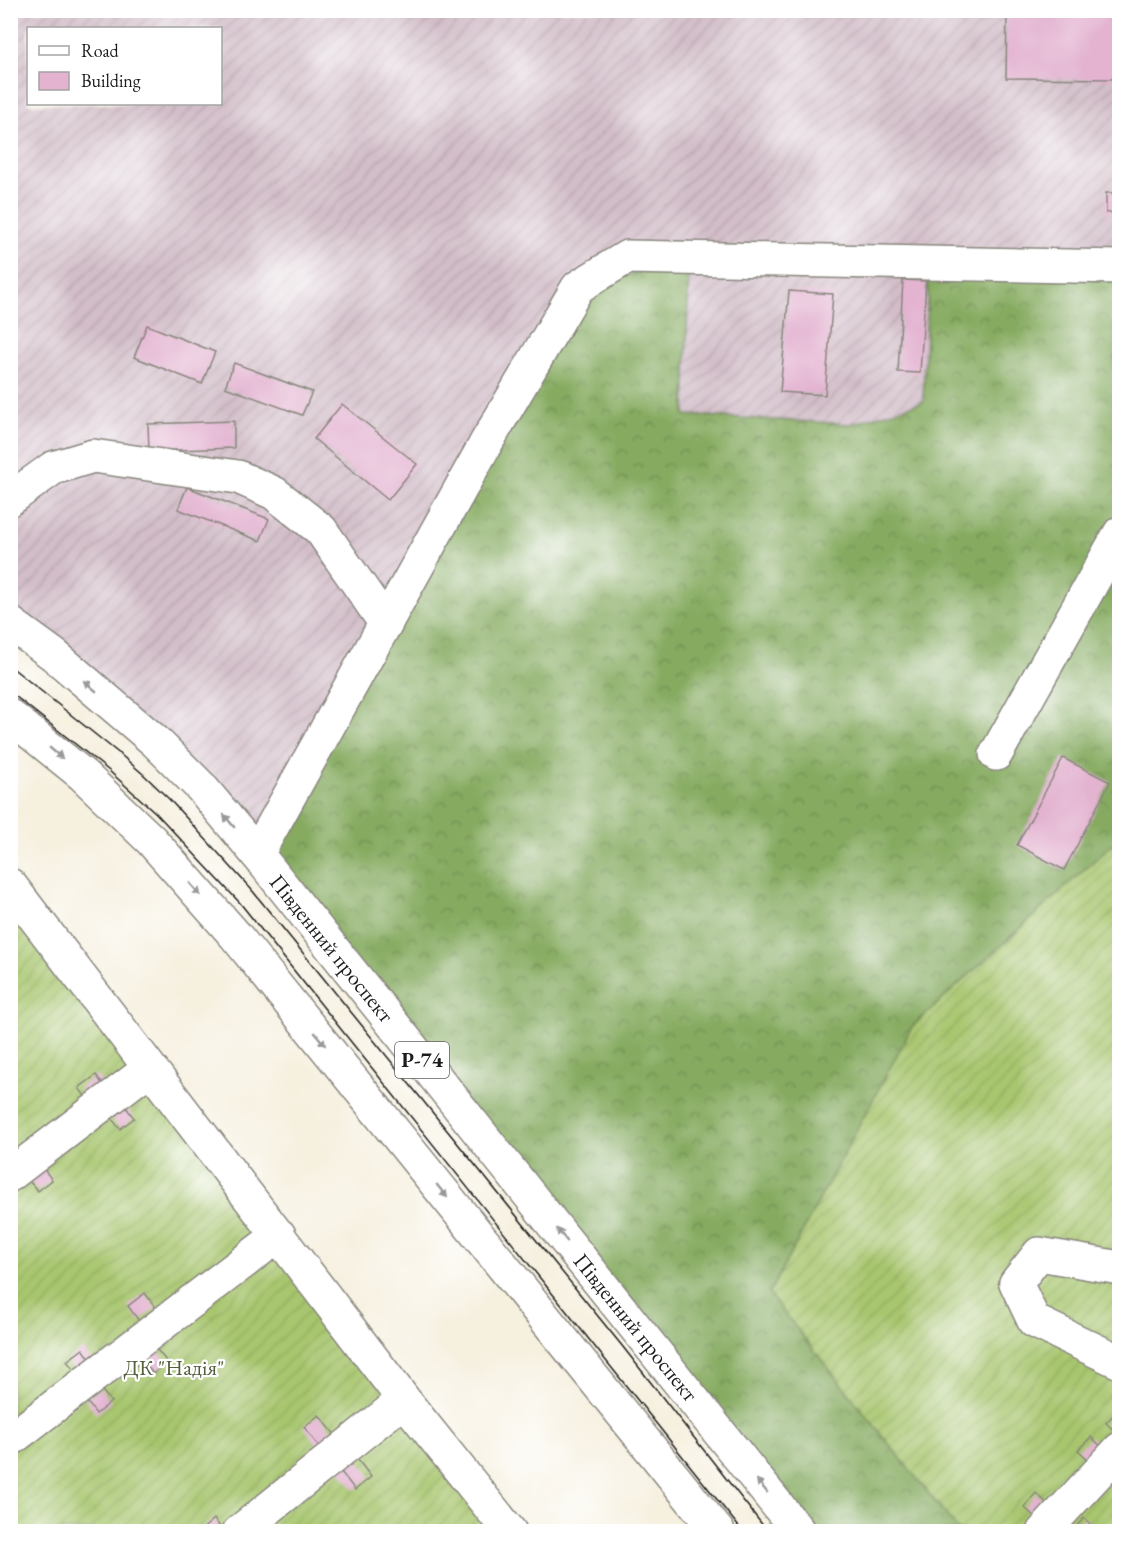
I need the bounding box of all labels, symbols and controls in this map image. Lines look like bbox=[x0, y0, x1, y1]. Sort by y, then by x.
legend bbox=[27, 27, 222, 105]
text: Road bbox=[81, 39, 120, 62]
text: Building bbox=[81, 69, 141, 92]
one-way arrow bbox=[82, 679, 98, 692]
one-way arrow bbox=[48, 746, 63, 759]
one-way arrow bbox=[223, 813, 236, 829]
street label: Південний проспект bbox=[263, 868, 400, 1029]
one-way arrow bbox=[188, 882, 202, 897]
one-way arrow bbox=[313, 1032, 325, 1047]
road number: Р-74 bbox=[395, 1042, 449, 1078]
one-way arrow bbox=[436, 1183, 449, 1199]
one-way arrow bbox=[555, 1227, 568, 1243]
street label: Південний проспект bbox=[567, 1247, 704, 1408]
park label: ДК "Надія" bbox=[124, 1353, 224, 1382]
one-way arrow bbox=[756, 1478, 769, 1494]

